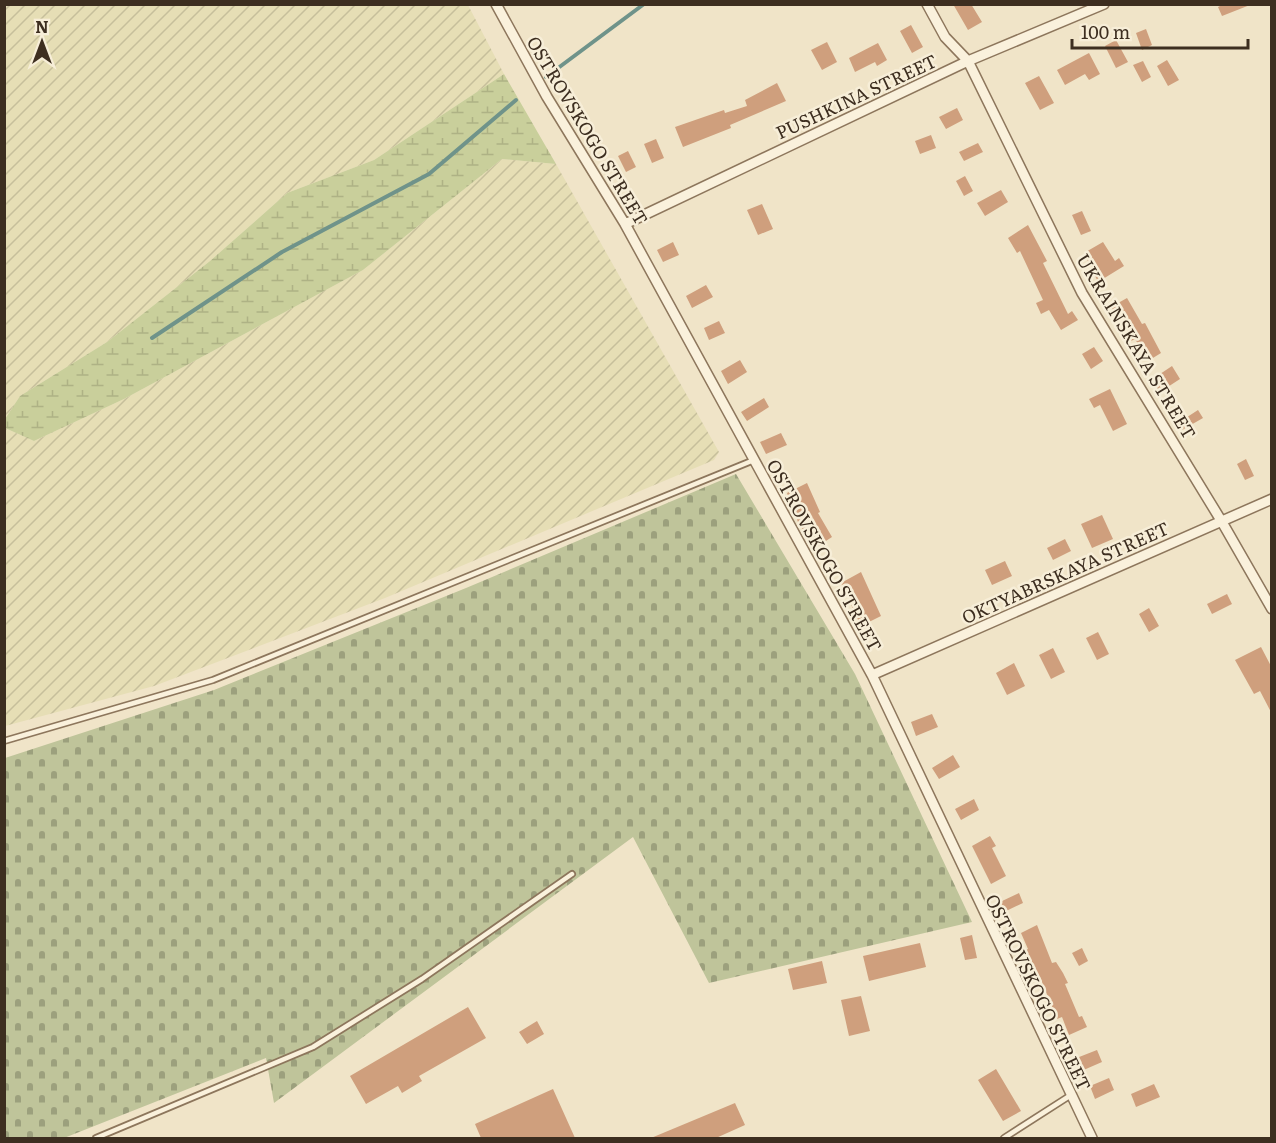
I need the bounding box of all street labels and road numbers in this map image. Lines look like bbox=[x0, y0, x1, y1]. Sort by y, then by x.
street label: OSTROVSKOGO STREET bbox=[521, 30, 655, 230]
street label: PUSHKINA STREET bbox=[771, 47, 941, 145]
street label: UKRAINSKAYA STREET bbox=[1071, 248, 1203, 444]
street label: OSTROVSKOGO STREET bbox=[761, 454, 889, 656]
street label: OKTYABRSKAYA STREET bbox=[957, 514, 1173, 630]
street label: OSTROVSKOGO STREET bbox=[979, 889, 1099, 1095]

